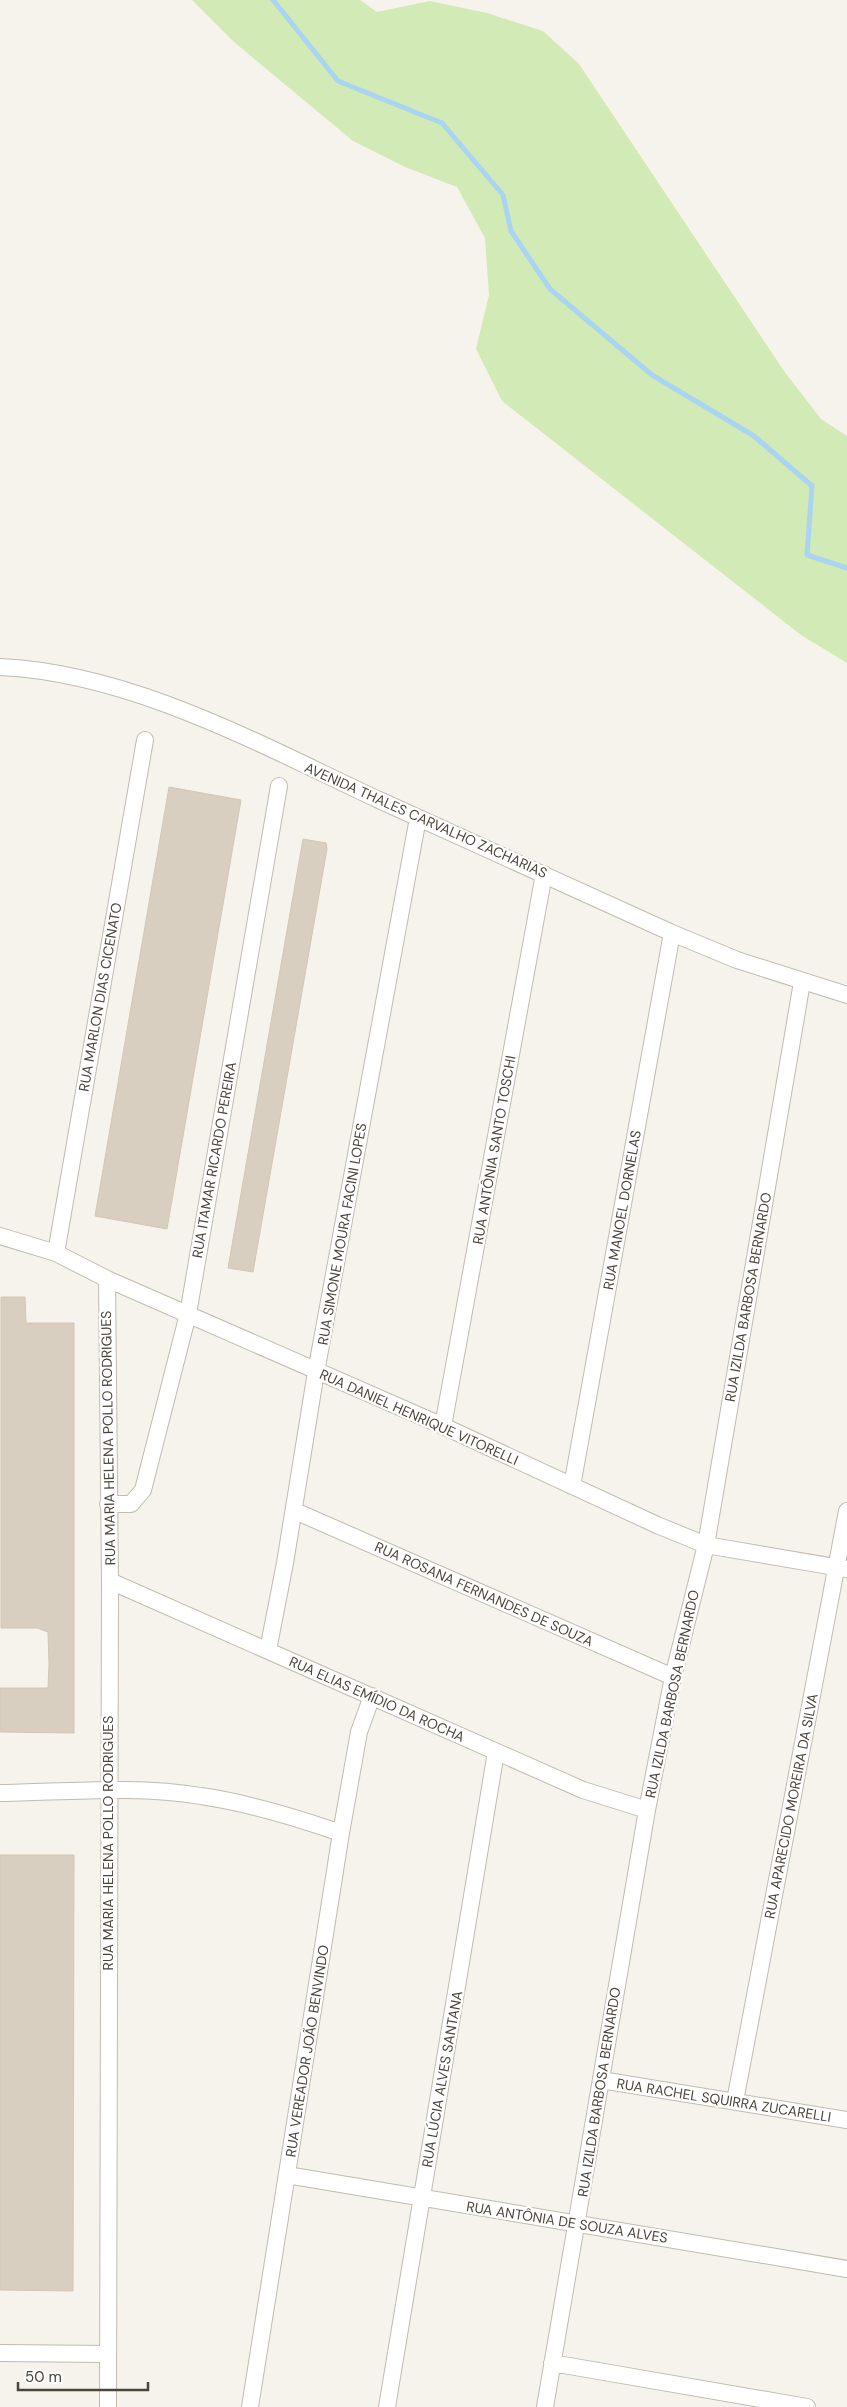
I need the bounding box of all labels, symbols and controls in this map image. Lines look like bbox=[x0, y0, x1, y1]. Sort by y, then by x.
street label: AVENIDA THALES CARVALHO ZACHARIAS bbox=[302, 758, 550, 882]
street label: RUA MARLON DIAS CICENATO bbox=[75, 901, 126, 1093]
street label: RUA ANTÔNIA SANTO TOSCHI bbox=[469, 1054, 519, 1246]
street label: RUA ITAMAR RICARDO PEREIRA bbox=[188, 1061, 240, 1259]
street label: RUA SIMONE MOURA FACINI LOPES bbox=[314, 1122, 370, 1346]
street label: RUA MANOEL DORNELAS bbox=[599, 1129, 645, 1291]
street label: RUA IZILDA BARBOSA BERNARDO bbox=[721, 1191, 775, 1403]
street label: RUA MARIA HELENA POLLO RODRIGUES bbox=[97, 1310, 119, 1566]
street label: RUA DANIEL HENRIQUE VITORELLI bbox=[317, 1365, 521, 1469]
street label: RUA ROSANA FERNANDES DE SOUZA bbox=[372, 1538, 596, 1650]
street label: RUA IZILDA BARBOSA BERNARDO bbox=[641, 1588, 703, 1800]
street label: RUA ELIAS EMÍDIO DA ROCHA bbox=[286, 1652, 468, 1746]
street label: RUA APARECIDO MOREIRA DA SILVA bbox=[760, 1692, 822, 1920]
street label: RUA MARIA HELENA POLLO RODRIGUES bbox=[99, 1716, 117, 1970]
street label: RUA VEREADOR JOÃO BENVINDO bbox=[281, 1943, 333, 2158]
street label: RUA IZILDA BARBOSA BERNARDO bbox=[574, 1986, 625, 2198]
street label: RUA LÚCIA ALVES SANTANA bbox=[418, 1989, 466, 2169]
street label: RUA RACHEL SQUIRRA ZUCARELLI bbox=[615, 2074, 833, 2126]
street label: RUA ANTÔNIA DE SOUZA ALVES bbox=[465, 2197, 669, 2247]
scale bar bbox=[18, 2360, 148, 2392]
text: 50 m bbox=[25, 2367, 62, 2387]

